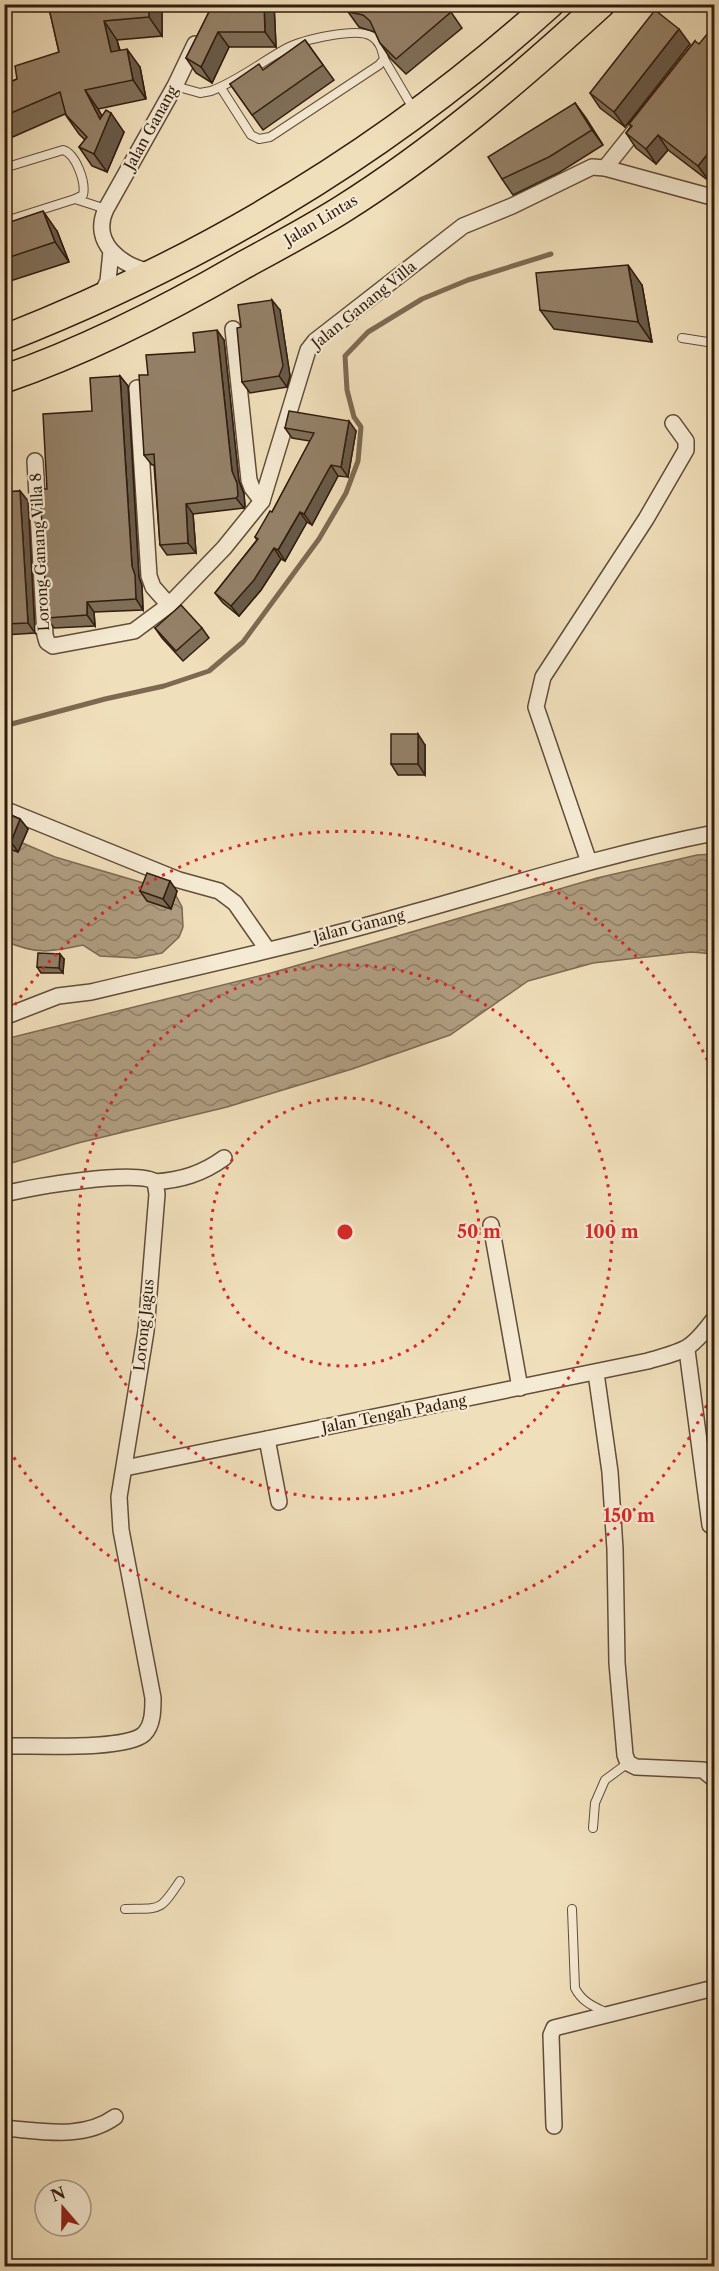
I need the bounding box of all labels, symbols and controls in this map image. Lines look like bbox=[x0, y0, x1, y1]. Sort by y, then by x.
street label: Jalan Ganang bbox=[119, 82, 182, 175]
street label: Jalan Lintas bbox=[279, 190, 361, 250]
street label: Jalan Ganang Villa bbox=[306, 257, 420, 354]
street label: Lorong Ganang Villa 8 bbox=[26, 472, 53, 632]
street label: Jalan Ganang bbox=[309, 905, 407, 947]
text: 50 m bbox=[457, 1221, 501, 1243]
text: 100 m bbox=[585, 1221, 639, 1243]
centre of rings bbox=[335, 1222, 355, 1242]
street label: Lorong Jagus bbox=[129, 1278, 158, 1372]
street label: Jalan Tengah Padang bbox=[318, 1390, 468, 1437]
text: 150 m bbox=[603, 1505, 655, 1527]
north arrow bbox=[33, 2178, 93, 2238]
text: N bbox=[48, 2182, 68, 2206]

